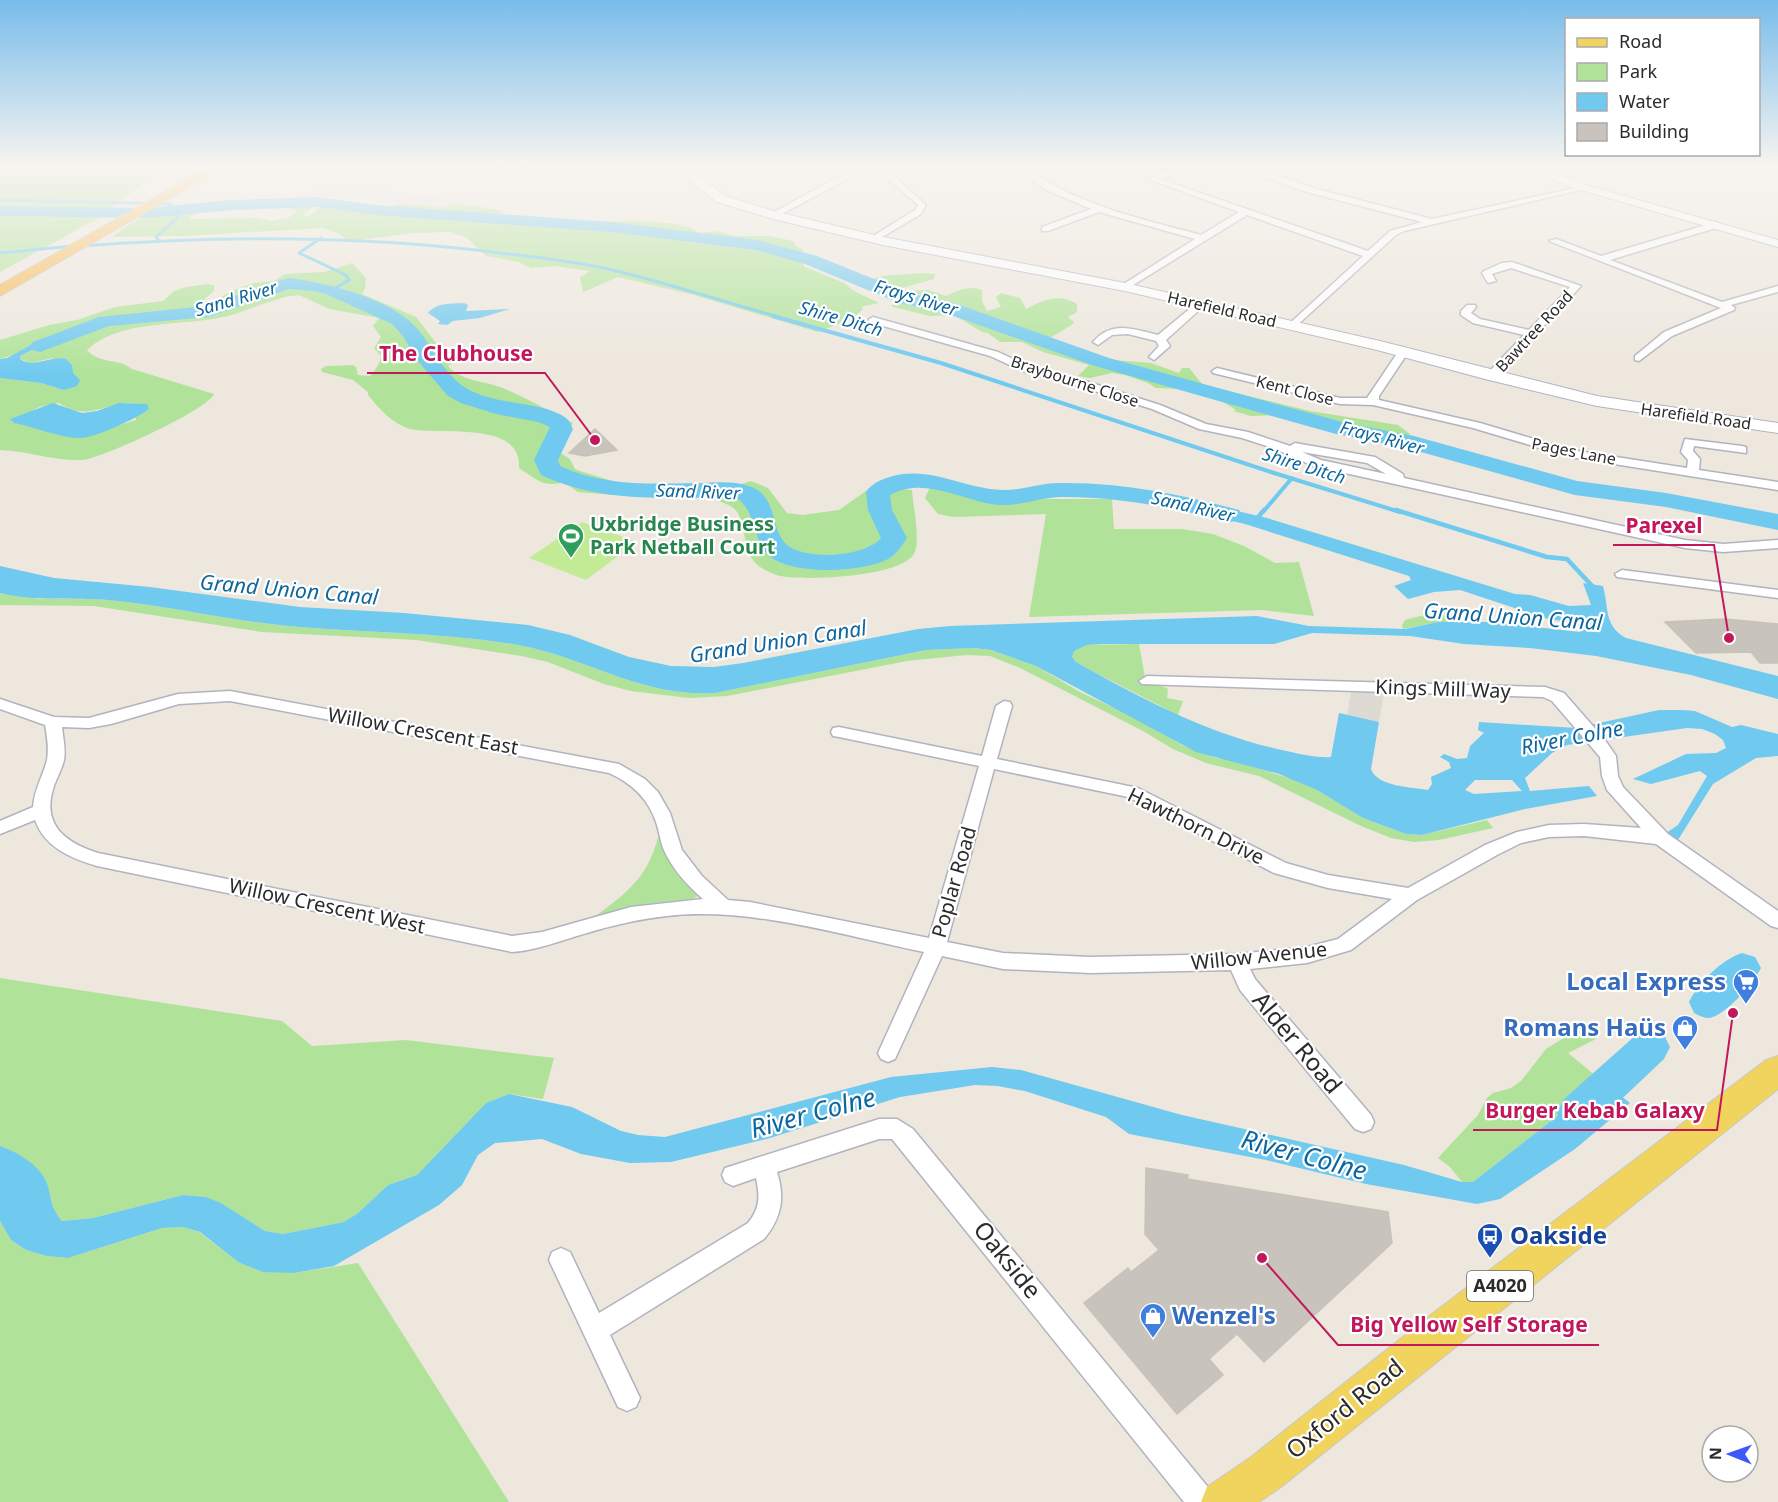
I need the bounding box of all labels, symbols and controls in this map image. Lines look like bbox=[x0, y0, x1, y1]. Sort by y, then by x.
legend bbox=[1565, 18, 1760, 156]
text: Road bbox=[1619, 29, 1662, 53]
text: Park bbox=[1619, 59, 1657, 83]
text: Water bbox=[1619, 89, 1670, 113]
text: Building bbox=[1619, 119, 1689, 143]
water label: Frays River bbox=[872, 273, 962, 321]
water label: Sand River bbox=[192, 275, 280, 321]
street label: Bawtree Road bbox=[1490, 285, 1578, 377]
street label: Harefield Road bbox=[1165, 286, 1279, 332]
water label: Shire Ditch bbox=[797, 295, 886, 341]
callout: The Clubhouse bbox=[367, 334, 545, 373]
text: The Clubhouse bbox=[379, 339, 533, 367]
street label: Braybourne Close bbox=[1008, 350, 1142, 412]
street label: Kent Close bbox=[1254, 370, 1336, 410]
street label: Harefield Road bbox=[1639, 397, 1753, 435]
water label: Frays River bbox=[1338, 414, 1428, 460]
street label: Pages Lane bbox=[1530, 432, 1618, 470]
water label: Shire Ditch bbox=[1260, 441, 1349, 489]
water label: Sand River bbox=[655, 478, 741, 504]
water label: Sand River bbox=[1149, 485, 1238, 527]
callout: Parexel bbox=[1613, 506, 1714, 545]
place label: Uxbridge Business Park Netball Court bbox=[590, 510, 776, 560]
text: Parexel bbox=[1625, 511, 1703, 539]
sports icon: Uxbridge Business Park Netball Court bbox=[556, 521, 586, 559]
water label: Grand Union Canal bbox=[199, 567, 380, 611]
water label: Grand Union Canal bbox=[1423, 596, 1604, 636]
water label: Grand Union Canal bbox=[687, 613, 869, 669]
street label: Kings Mill Way bbox=[1375, 673, 1512, 704]
street label: Willow Crescent East bbox=[326, 700, 520, 761]
water label: River Colne bbox=[1518, 713, 1625, 761]
street label: Hawthorn Drive bbox=[1123, 781, 1269, 870]
street label: Poplar Road bbox=[925, 823, 982, 941]
street label: Willow Crescent West bbox=[226, 872, 428, 940]
street label: Willow Avenue bbox=[1189, 935, 1328, 976]
place label: Local Express bbox=[1566, 964, 1726, 997]
supermarket icon: Local Express bbox=[1731, 967, 1761, 1005]
street label: Alder Road bbox=[1246, 984, 1351, 1100]
place label: Romans Haüs bbox=[1503, 1010, 1666, 1043]
shop icon: Romans Haüs bbox=[1670, 1013, 1700, 1051]
water label: River Colne bbox=[746, 1078, 879, 1146]
callout: Burger Kebab Galaxy bbox=[1473, 1091, 1717, 1130]
text: Burger Kebab Galaxy bbox=[1485, 1096, 1705, 1124]
water label: River Colne bbox=[1238, 1120, 1371, 1188]
street label: Oakside bbox=[967, 1213, 1050, 1305]
place label: Oakside bbox=[1510, 1218, 1607, 1251]
bus stop icon: Oakside bbox=[1475, 1221, 1505, 1259]
road number: A4020 bbox=[1467, 1271, 1533, 1301]
place label: Wenzel's bbox=[1172, 1298, 1276, 1331]
shop icon: Wenzel's bbox=[1138, 1301, 1168, 1339]
callout: Big Yellow Self Storage bbox=[1338, 1306, 1599, 1345]
text: Big Yellow Self Storage bbox=[1350, 1310, 1588, 1338]
street label: Oxford Road bbox=[1278, 1350, 1410, 1465]
north arrow bbox=[1700, 1424, 1760, 1484]
text: N bbox=[1704, 1447, 1726, 1460]

